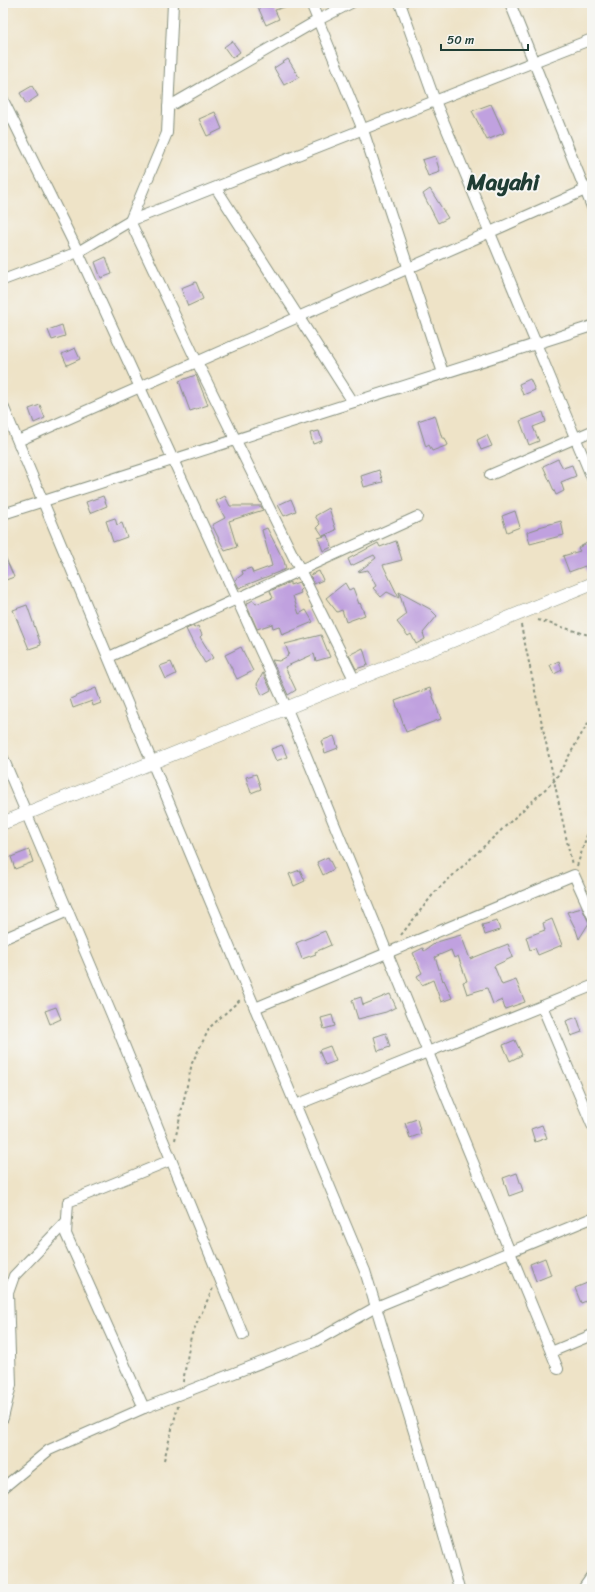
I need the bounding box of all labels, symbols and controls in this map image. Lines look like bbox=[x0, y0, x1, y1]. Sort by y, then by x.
scale bar bbox=[441, 26, 528, 52]
text: 50 m bbox=[447, 29, 474, 51]
district label: Mayahi bbox=[466, 162, 541, 203]

